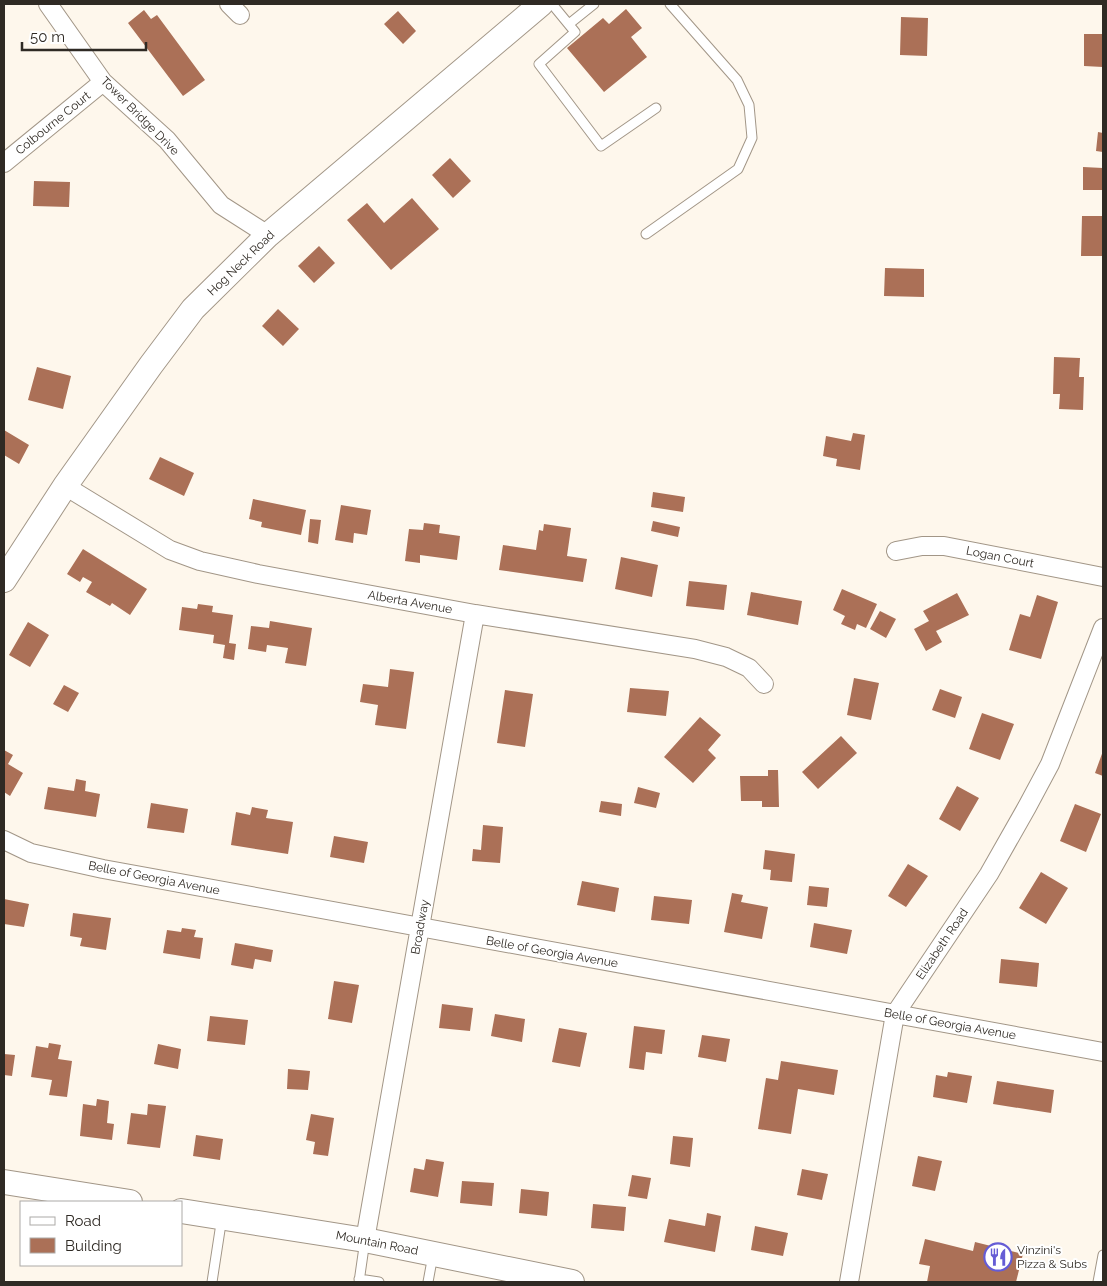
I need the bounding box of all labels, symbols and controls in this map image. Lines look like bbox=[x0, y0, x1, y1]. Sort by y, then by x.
scale bar bbox=[22, 20, 146, 52]
text: 50 m bbox=[30, 28, 65, 46]
street label: Tower Bridge Drive bbox=[98, 74, 182, 158]
street label: Colbourne Court bbox=[13, 88, 93, 158]
street label: Hog Neck Road bbox=[205, 228, 277, 298]
street label: Logan Court bbox=[965, 544, 1035, 570]
street label: Alberta Avenue bbox=[367, 588, 453, 616]
street label: Belle of Georgia Avenue bbox=[87, 858, 221, 898]
street label: Broadway bbox=[408, 898, 432, 956]
street label: Elizabeth Road bbox=[913, 906, 971, 982]
street label: Belle of Georgia Avenue bbox=[485, 934, 619, 970]
street label: Belle of Georgia Avenue bbox=[883, 1006, 1017, 1042]
legend bbox=[20, 1201, 182, 1266]
text: Road bbox=[65, 1212, 101, 1230]
street label: Mountain Road bbox=[335, 1228, 419, 1258]
text: Building bbox=[65, 1237, 122, 1255]
restaurant icon: Vinzini's Pizza & Subs bbox=[983, 1242, 1013, 1272]
place label: Vinzini's Pizza & Subs bbox=[1017, 1243, 1087, 1271]

